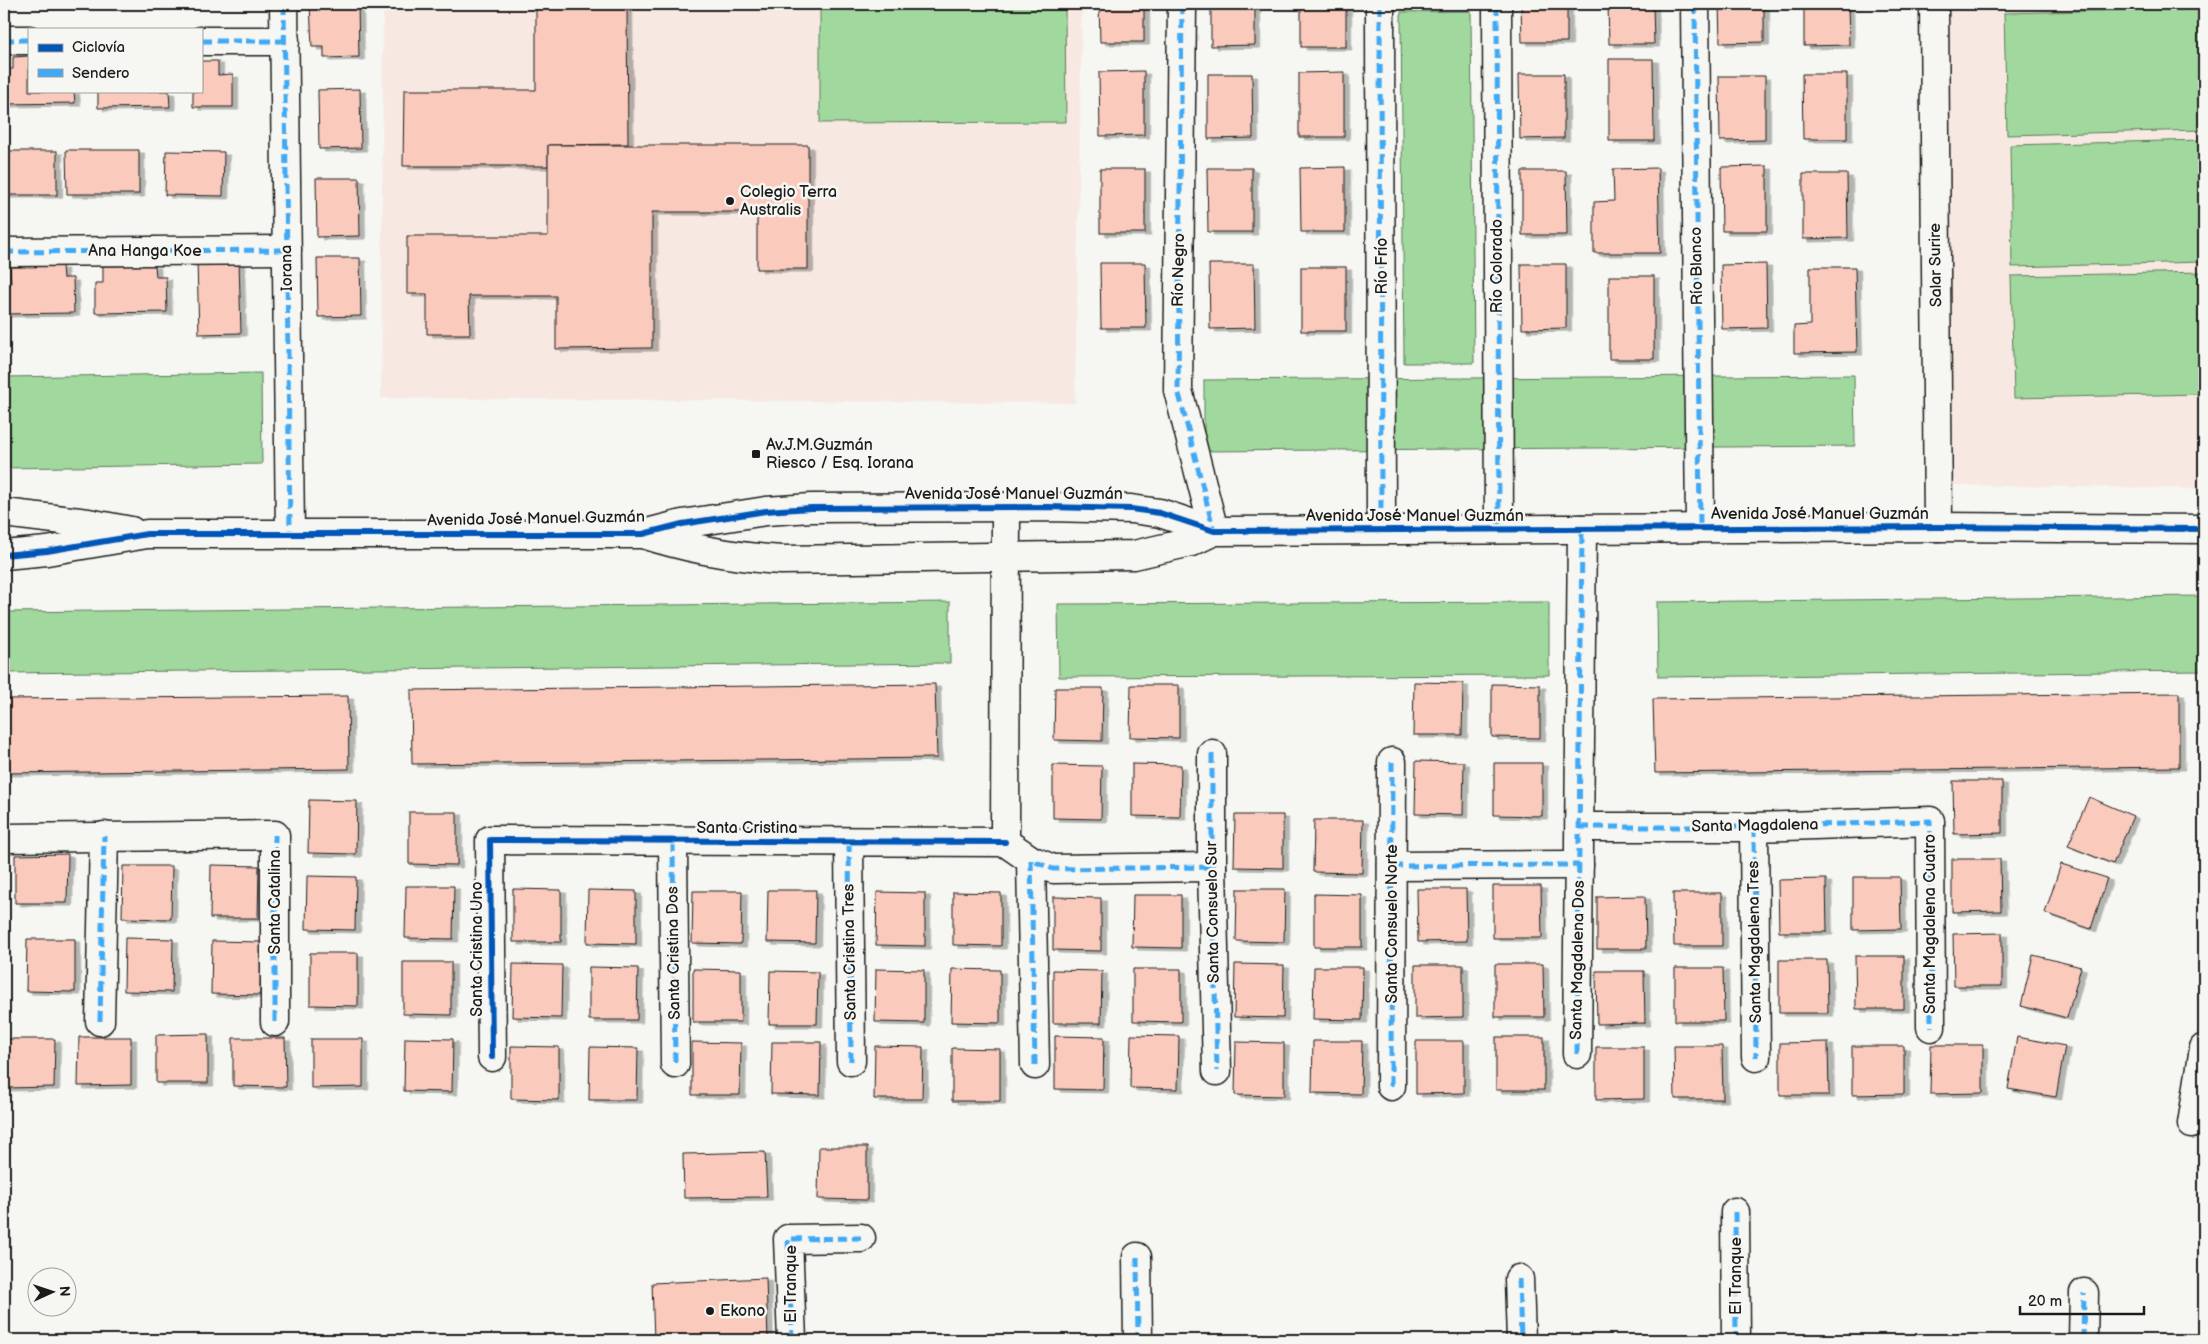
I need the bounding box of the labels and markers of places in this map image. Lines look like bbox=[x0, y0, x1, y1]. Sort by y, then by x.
place label: Colegio Terra Australis bbox=[740, 183, 837, 220]
marker: Colegio Terra Australis bbox=[724, 195, 736, 207]
place label: Av.J.M.Guzmán Riesco / Esq. Iorana bbox=[766, 436, 914, 473]
marker: Av.J.M.Guzmán Riesco / Esq. Iorana bbox=[750, 448, 762, 460]
place label: Ekono bbox=[720, 1302, 765, 1321]
marker: Ekono bbox=[704, 1305, 716, 1317]

